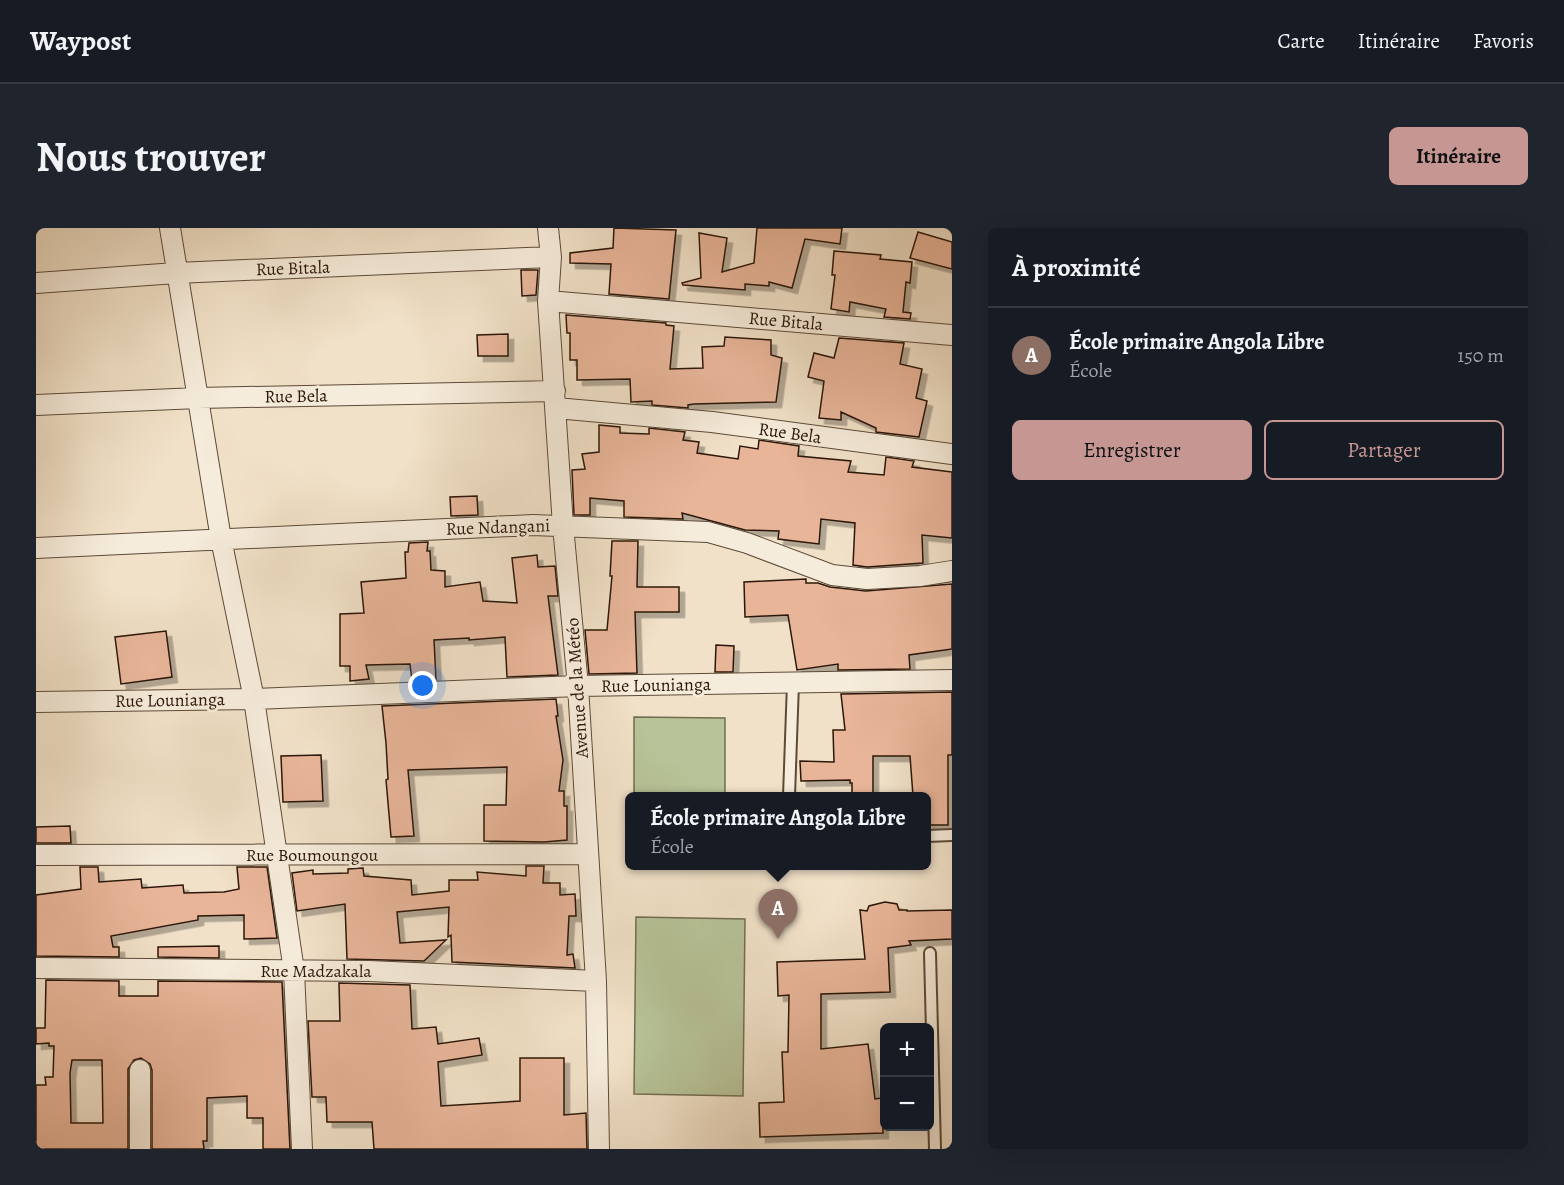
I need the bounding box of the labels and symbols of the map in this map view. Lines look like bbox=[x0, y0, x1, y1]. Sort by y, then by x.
street label: Rue Bitala bbox=[255, 255, 331, 281]
street label: Rue Bitala bbox=[748, 306, 825, 336]
street label: Rue Bela bbox=[264, 383, 328, 409]
street label: Rue Bela bbox=[757, 417, 824, 449]
street label: Rue Ndangani bbox=[445, 513, 551, 541]
street label: Avenue de la Météo bbox=[560, 617, 594, 760]
your location bbox=[408, 671, 437, 700]
street label: Rue Lounianga bbox=[601, 672, 712, 698]
street label: Rue Lounianga bbox=[115, 687, 226, 713]
street label: Rue Boumoungou bbox=[246, 843, 378, 867]
pin: A bbox=[758, 890, 798, 939]
street label: Rue Madzakala bbox=[260, 959, 372, 983]

